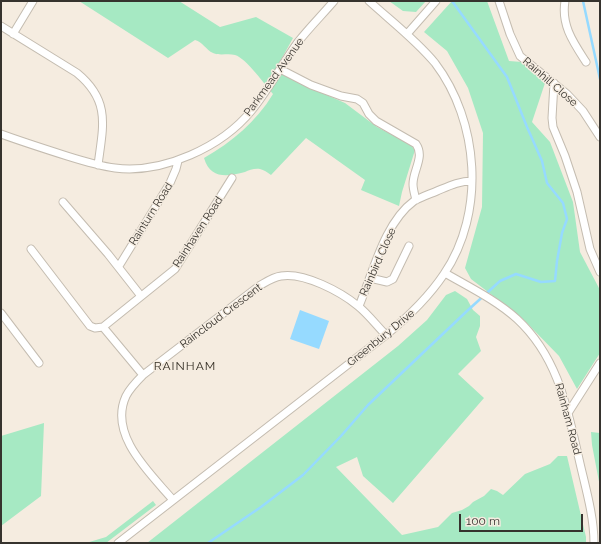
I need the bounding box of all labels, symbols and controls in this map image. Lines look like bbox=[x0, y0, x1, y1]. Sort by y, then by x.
street label: Parkmead Avenue bbox=[241, 35, 307, 119]
street label: Rainhill Close bbox=[520, 55, 580, 109]
street label: Rainturn Road bbox=[126, 180, 176, 248]
street label: Rainhaven Road bbox=[170, 194, 226, 270]
street label: Rainbird Close bbox=[357, 226, 399, 298]
street label: Raincloud Crescent bbox=[177, 281, 265, 351]
street label: Greenbury Drive bbox=[345, 307, 417, 369]
district label: RAINHAM bbox=[154, 359, 216, 373]
street label: Rainham Road bbox=[552, 382, 584, 456]
scale bar bbox=[461, 506, 585, 532]
text: 100 m bbox=[466, 514, 500, 528]

